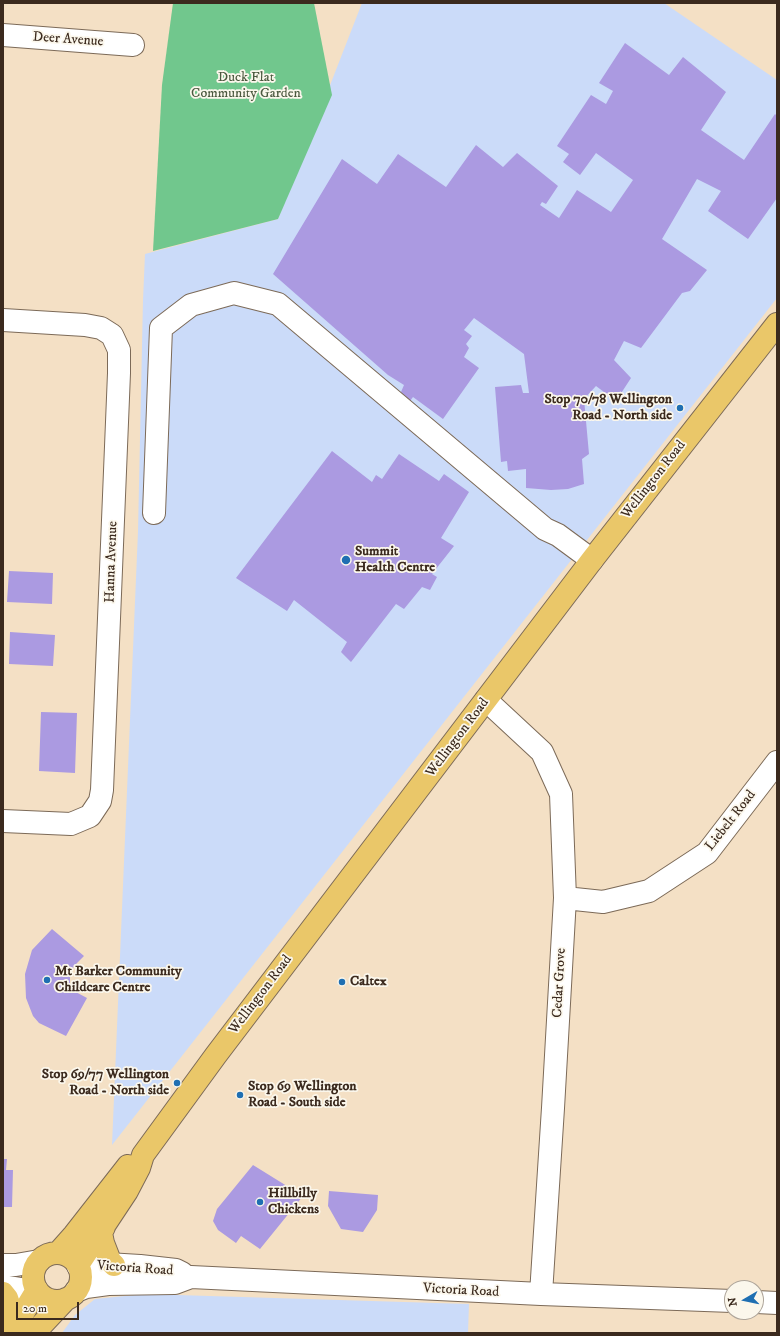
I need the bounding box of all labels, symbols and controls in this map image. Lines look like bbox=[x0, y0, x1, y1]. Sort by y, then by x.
street label: Deer Avenue bbox=[32, 29, 104, 51]
park label: Duck Flat Community Garden bbox=[191, 70, 301, 102]
place label: Stop 70/78 Wellington Road - North side bbox=[545, 392, 672, 424]
marker: Stop 70/78 Wellington Road - North side bbox=[675, 403, 685, 413]
street label: Wellington Road bbox=[618, 438, 690, 522]
street label: Hanna Avenue bbox=[102, 521, 122, 603]
place label: Summit Health Centre bbox=[355, 544, 435, 576]
marker: Summit Health Centre bbox=[340, 554, 352, 566]
street label: Wellington Road bbox=[423, 695, 493, 781]
street label: Liebelt Road bbox=[702, 787, 760, 855]
street label: Cedar Grove bbox=[550, 948, 570, 1018]
street label: Wellington Road bbox=[226, 952, 296, 1038]
place label: Mt Barker Community Childcare Centre bbox=[55, 964, 182, 996]
place label: Caltex bbox=[350, 974, 387, 990]
marker: Mt Barker Community Childcare Centre bbox=[42, 975, 52, 985]
marker: Caltex bbox=[337, 977, 347, 987]
place label: Stop 69/77 Wellington Road - North side bbox=[42, 1067, 169, 1100]
marker: Stop 69/77 Wellington Road - North side bbox=[172, 1078, 182, 1088]
place label: Stop 69 Wellington Road - South side bbox=[248, 1079, 357, 1112]
marker: Stop 69 Wellington Road - South side bbox=[235, 1090, 245, 1100]
place label: Hillbilly Chickens bbox=[268, 1186, 319, 1218]
marker: Hillbilly Chickens bbox=[255, 1197, 265, 1207]
street label: Victoria Road bbox=[96, 1258, 174, 1280]
north arrow bbox=[724, 1280, 764, 1320]
street label: Victoria Road bbox=[422, 1281, 500, 1301]
scale bar bbox=[18, 1294, 81, 1320]
text: N bbox=[726, 1296, 741, 1307]
text: 20 m bbox=[23, 1301, 47, 1316]

